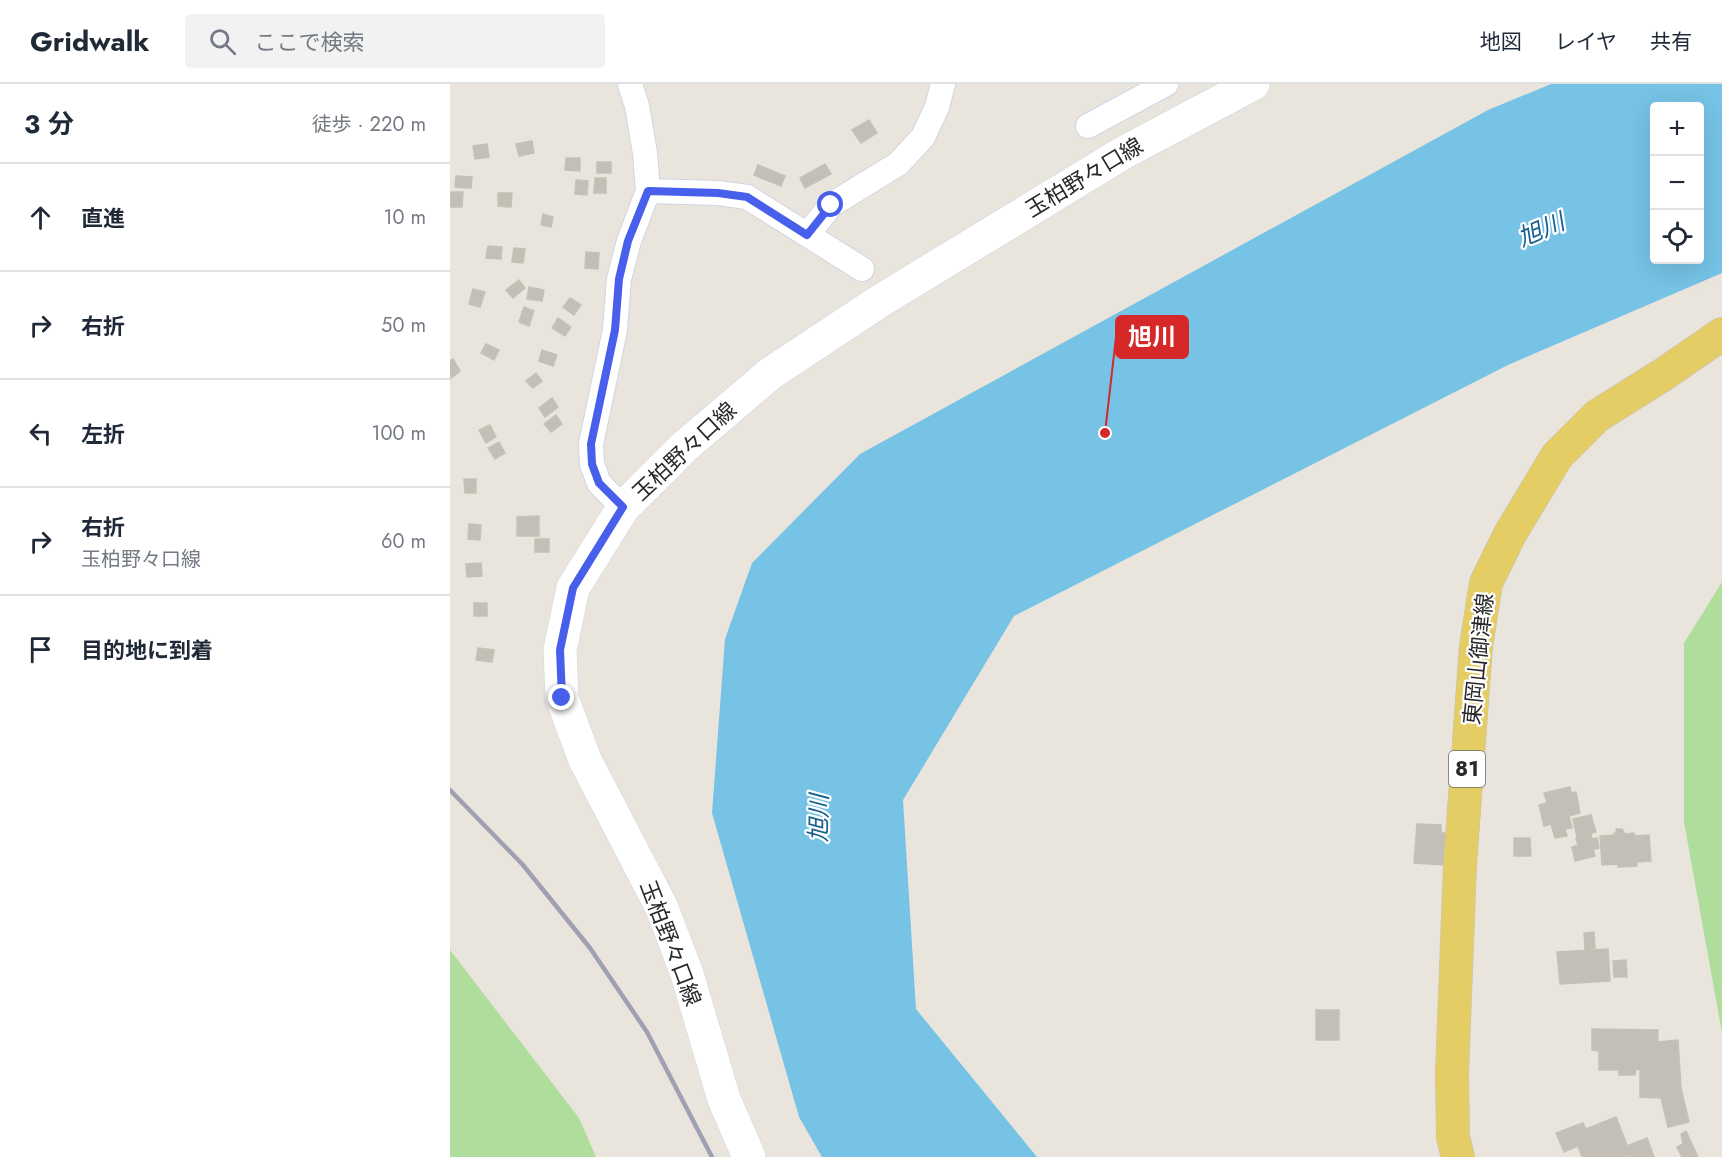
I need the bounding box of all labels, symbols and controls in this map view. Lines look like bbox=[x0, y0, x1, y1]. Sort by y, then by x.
search box bbox=[185, 14, 605, 68]
text: Gridwalk bbox=[30, 21, 149, 62]
icon: search bbox=[206, 25, 239, 58]
text: ここで検索 bbox=[254, 26, 364, 58]
text: 地図 bbox=[1480, 27, 1522, 57]
text: レイヤ bbox=[1555, 27, 1617, 57]
text: 共有 bbox=[1650, 27, 1692, 57]
map controls bbox=[1650, 102, 1704, 264]
button: + bbox=[1650, 102, 1704, 156]
text: 3 分 bbox=[24, 105, 74, 143]
text: 徒歩 · 220 m bbox=[312, 110, 426, 139]
street label: 玉柏野々口線 bbox=[1019, 129, 1149, 225]
button: − bbox=[1650, 156, 1704, 210]
route start bbox=[817, 191, 843, 217]
icon: ahead bbox=[24, 201, 57, 234]
text: 直進 bbox=[81, 202, 125, 234]
text: 10 m bbox=[383, 203, 426, 232]
water label: 旭川 bbox=[1512, 203, 1572, 255]
button: locate bbox=[1650, 210, 1704, 264]
icon: right bbox=[24, 309, 57, 342]
text: 右折 bbox=[81, 310, 125, 342]
text: 50 m bbox=[381, 311, 426, 340]
callout: 旭川 bbox=[1116, 316, 1188, 358]
text: 旭川 bbox=[1128, 319, 1176, 354]
street label: 玉柏野々口線 bbox=[625, 394, 743, 508]
icon: left bbox=[24, 417, 57, 450]
text: 左折 bbox=[81, 418, 125, 450]
text: 100 m bbox=[371, 419, 426, 448]
text: 右折 bbox=[81, 511, 125, 543]
icon: right bbox=[24, 525, 57, 558]
text: 60 m bbox=[381, 527, 426, 556]
text: 玉柏野々口線 bbox=[81, 545, 201, 574]
street label: 東岡山御津線 bbox=[1455, 592, 1501, 726]
icon: arrive bbox=[24, 633, 57, 666]
text: 目的地に到着 bbox=[81, 634, 213, 666]
route end bbox=[548, 684, 574, 710]
road number: 81 bbox=[1449, 751, 1485, 787]
water label: 旭川 bbox=[801, 791, 836, 842]
street label: 玉柏野々口線 bbox=[632, 876, 710, 1010]

